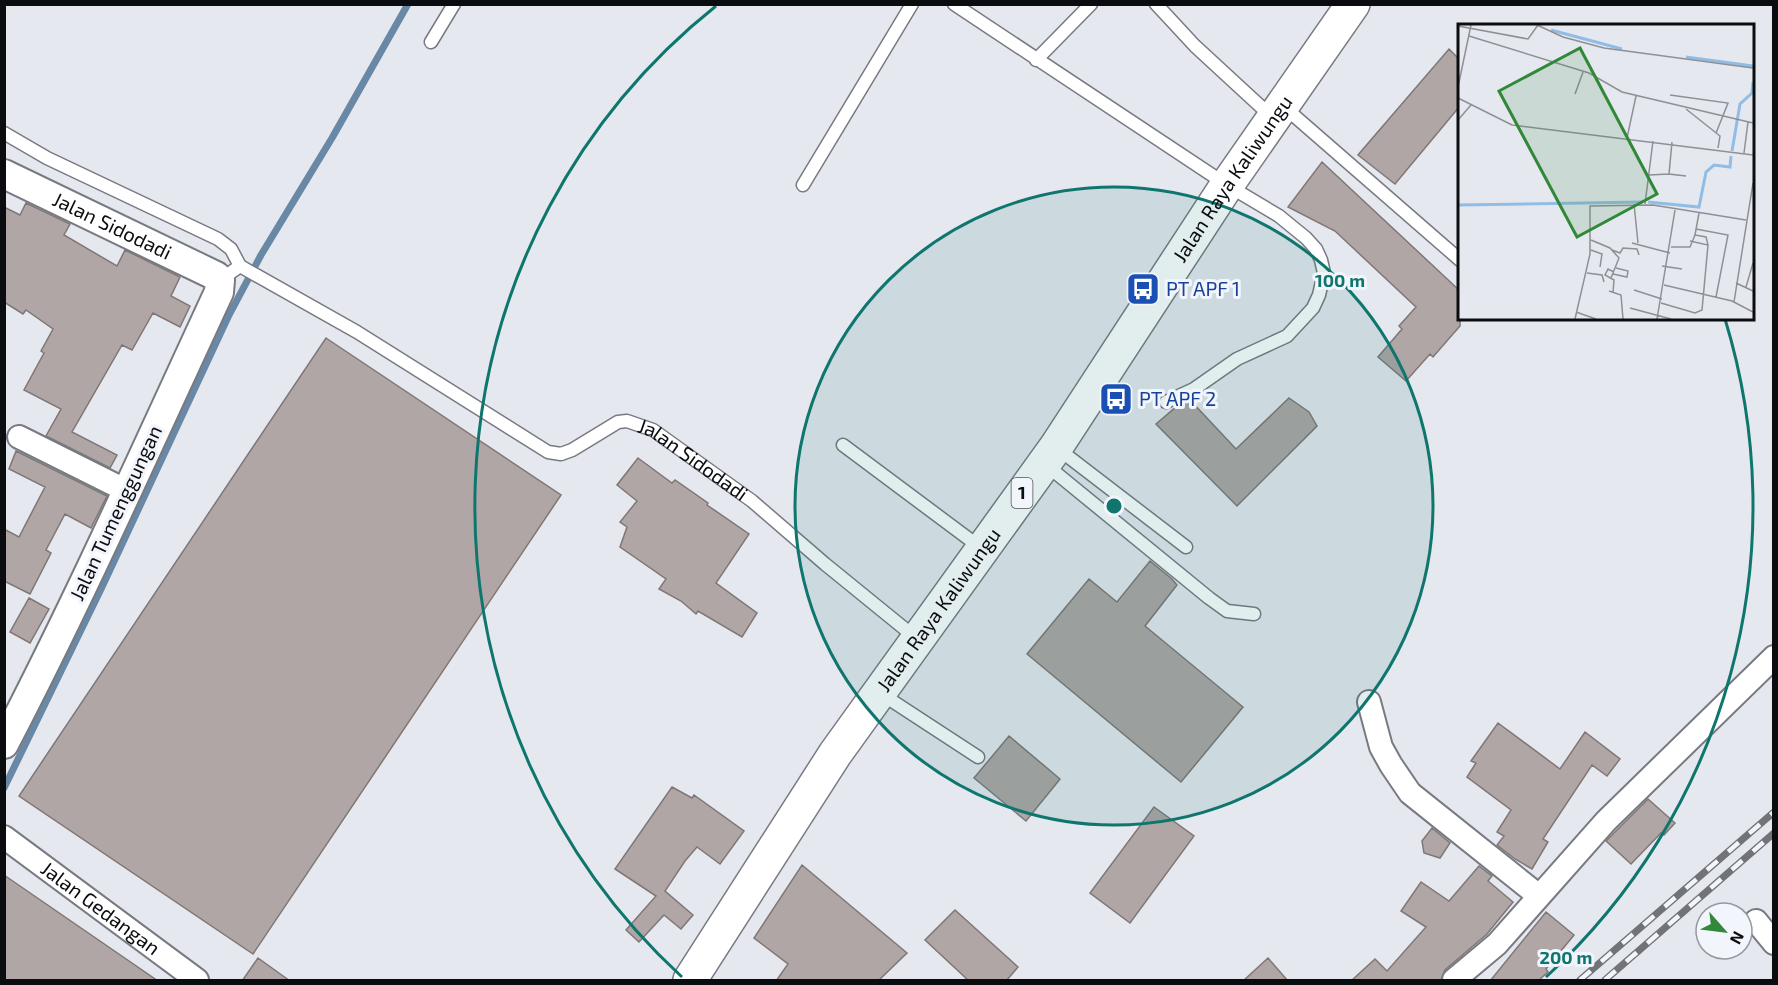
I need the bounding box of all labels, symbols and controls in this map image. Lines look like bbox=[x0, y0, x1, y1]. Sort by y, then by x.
inset map bbox=[1458, 24, 1754, 320]
street label: Jalan Raya Kaliwungu bbox=[1167, 90, 1297, 266]
street label: Jalan Sidodadi bbox=[49, 186, 176, 264]
text: 100 m bbox=[1315, 269, 1365, 291]
bus stop icon: PT APF 1 bbox=[1125, 271, 1161, 307]
place label: PT APF 1 bbox=[1166, 276, 1240, 300]
bus stop icon: PT APF 2 bbox=[1098, 381, 1134, 417]
place label: PT APF 2 bbox=[1139, 386, 1216, 410]
street label: Jalan Sidodadi bbox=[635, 413, 753, 505]
street label: Jalan Tumenggungan bbox=[64, 421, 166, 604]
road number: 1 bbox=[1012, 478, 1032, 508]
centre of rings bbox=[1104, 496, 1124, 516]
street label: Jalan Raya Kaliwungu bbox=[871, 523, 1005, 696]
street label: Jalan Gedangan bbox=[37, 856, 165, 960]
north arrow bbox=[1694, 901, 1754, 961]
text: N bbox=[1727, 929, 1749, 948]
text: 200 m bbox=[1540, 946, 1592, 968]

